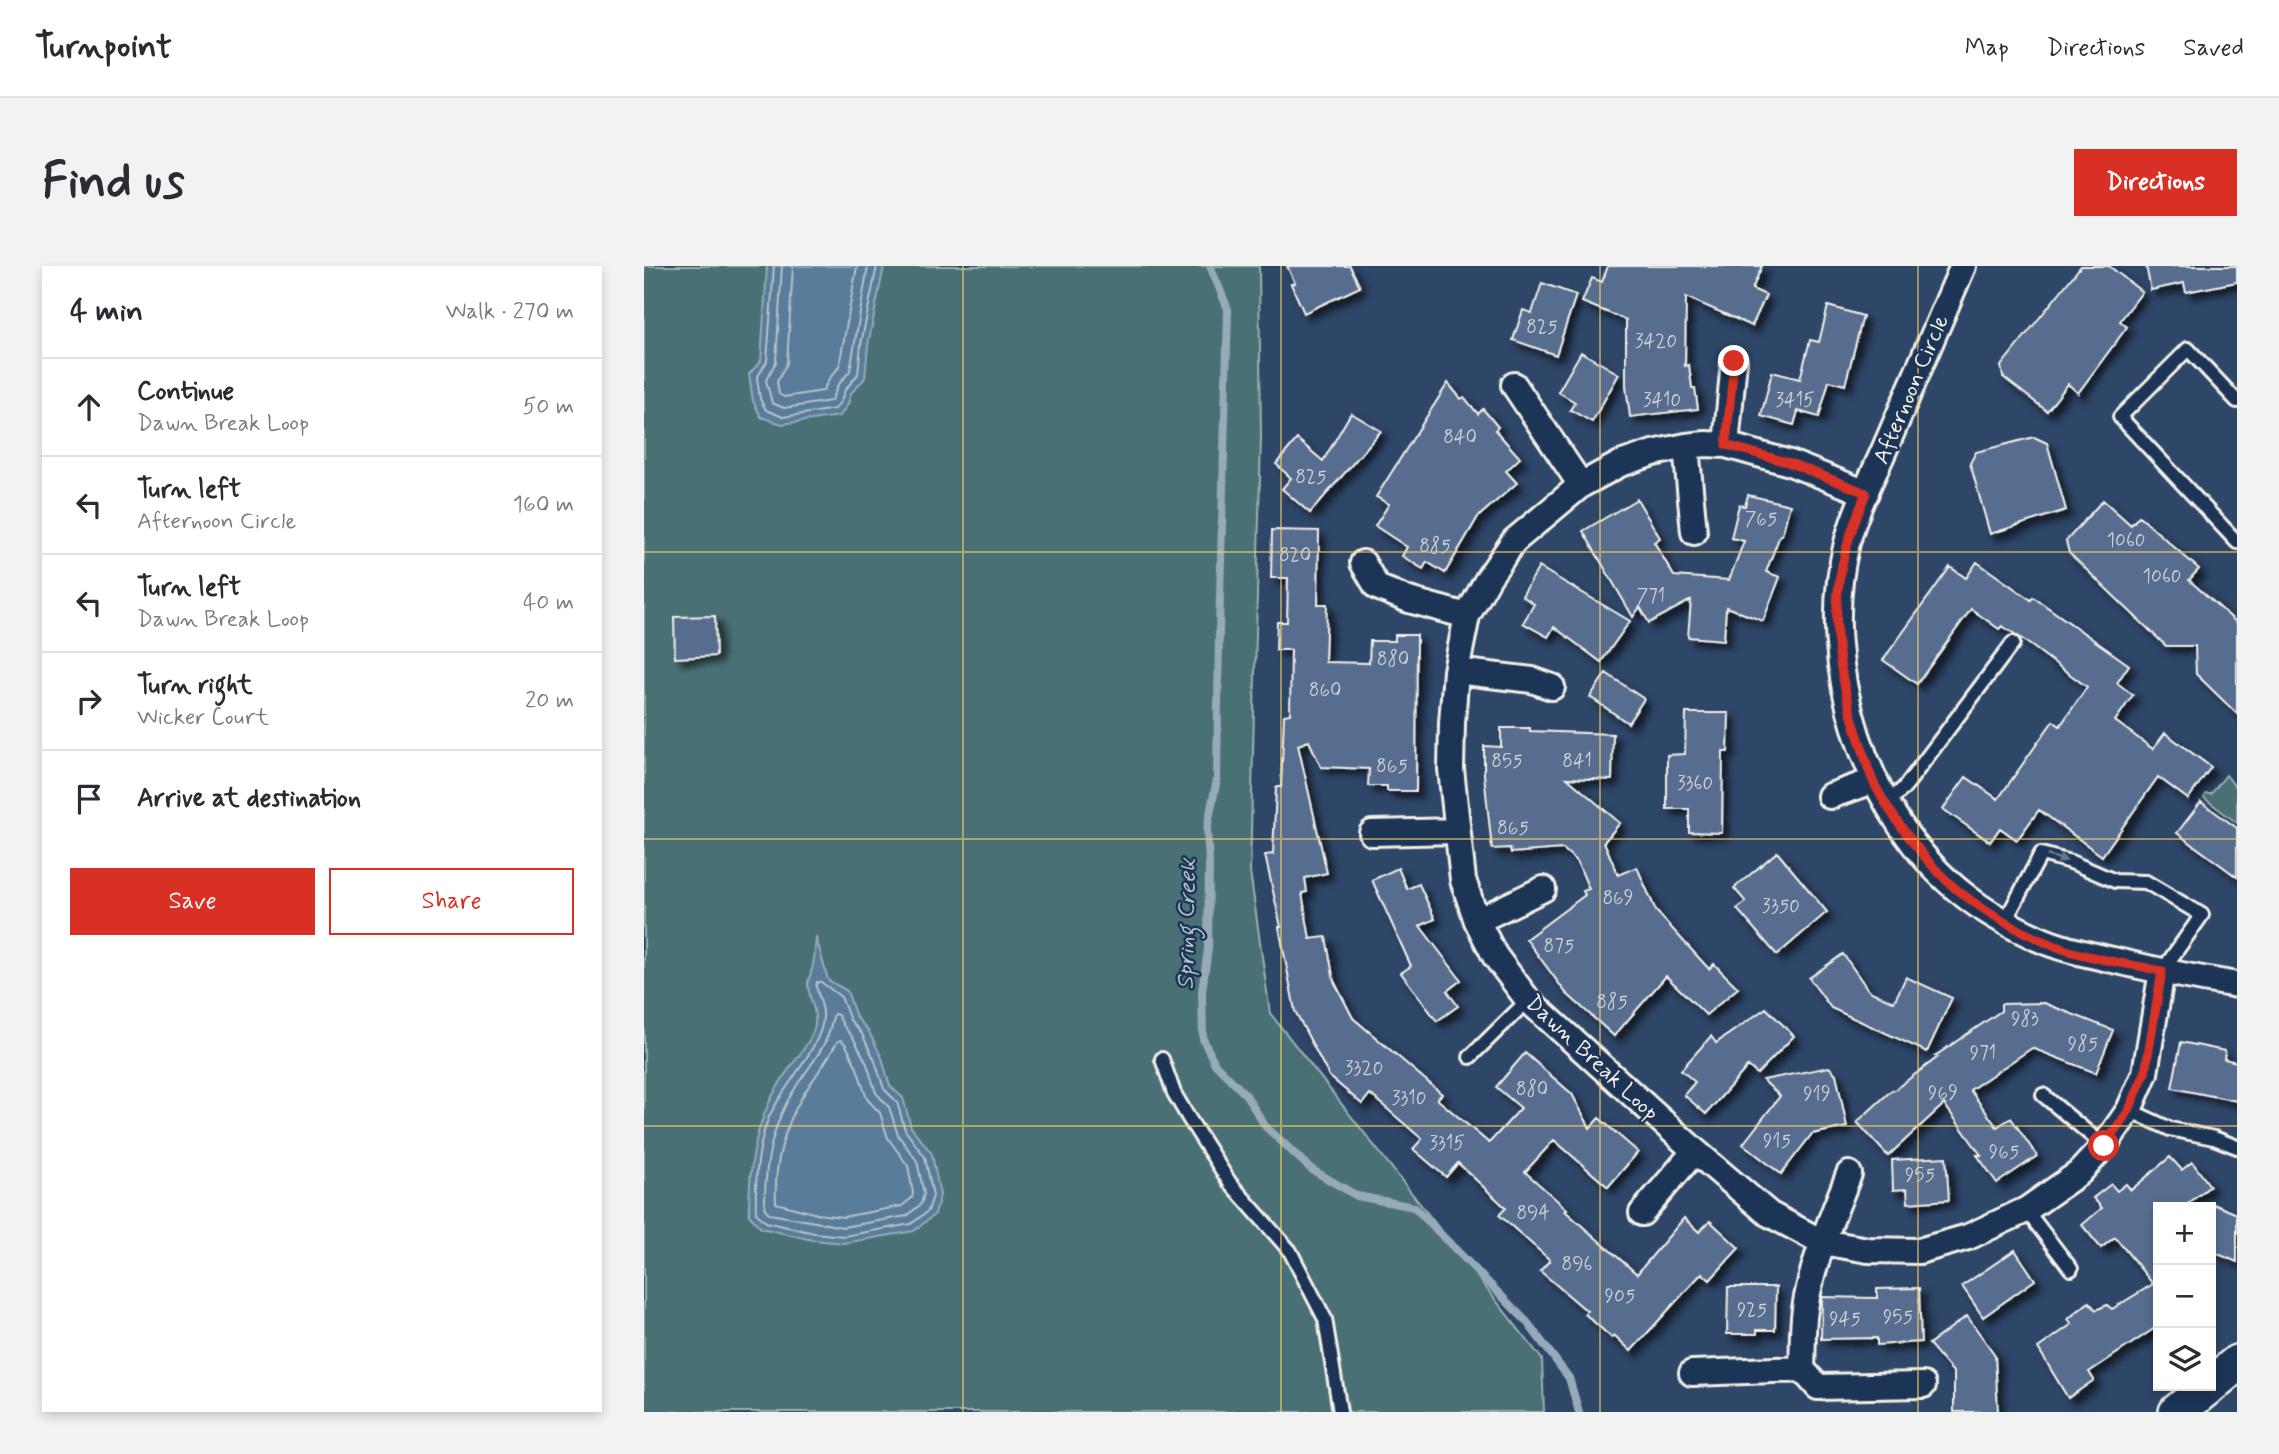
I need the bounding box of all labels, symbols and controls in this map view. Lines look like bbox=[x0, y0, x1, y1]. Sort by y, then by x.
text: Turnpoint bbox=[35, 26, 172, 70]
text: Map bbox=[1965, 33, 2009, 64]
text: Directions bbox=[2047, 33, 2145, 64]
text: Saved bbox=[2183, 33, 2244, 64]
button: Directions bbox=[2074, 149, 2237, 216]
text: Find us bbox=[42, 150, 185, 215]
text: 4 min bbox=[70, 292, 143, 331]
text: Walk · 270 m bbox=[445, 297, 574, 327]
street label: Afternoon Circle bbox=[1867, 310, 1957, 469]
house number: 825 bbox=[1526, 315, 1558, 340]
house number: 3420 bbox=[1635, 329, 1677, 354]
route end bbox=[1718, 345, 1749, 376]
text: Continue bbox=[137, 375, 234, 409]
icon: ahead bbox=[70, 388, 108, 426]
house number: 3410 bbox=[1643, 388, 1681, 413]
house number: 3415 bbox=[1776, 388, 1814, 413]
text: 50 m bbox=[523, 392, 574, 422]
text: Dawn Break Loop bbox=[137, 409, 309, 439]
house number: 840 bbox=[1443, 425, 1477, 450]
house number: 825 bbox=[1295, 465, 1327, 490]
text: Turn left bbox=[137, 473, 241, 507]
icon: left bbox=[70, 486, 108, 524]
text: 160 m bbox=[513, 490, 574, 520]
text: Afternoon Circle bbox=[137, 507, 296, 537]
house number: 765 bbox=[1745, 507, 1777, 532]
house number: 1060 bbox=[2107, 528, 2145, 553]
house number: 885 bbox=[1419, 534, 1451, 559]
house number: 820 bbox=[1279, 543, 1311, 568]
house number: 1060 bbox=[2143, 564, 2181, 589]
text: Turn left bbox=[137, 571, 241, 605]
icon: left bbox=[70, 584, 108, 622]
house number: 771 bbox=[1637, 584, 1665, 609]
text: 40 m bbox=[523, 588, 574, 618]
text: Dawn Break Loop bbox=[137, 605, 309, 635]
house number: 880 bbox=[1377, 647, 1409, 672]
text: Turn right bbox=[137, 669, 253, 703]
house number: 860 bbox=[1309, 678, 1341, 703]
icon: right bbox=[70, 682, 108, 720]
text: 20 m bbox=[525, 686, 574, 716]
text: Wicker Court bbox=[137, 703, 269, 733]
house number: 855 bbox=[1491, 749, 1523, 774]
house number: 841 bbox=[1562, 749, 1592, 774]
house number: 865 bbox=[1376, 754, 1408, 779]
house number: 3360 bbox=[1677, 771, 1713, 796]
icon: arrive bbox=[70, 780, 108, 818]
text: Arrive at destination bbox=[137, 782, 361, 816]
house number: 865 bbox=[1497, 816, 1529, 841]
one-way arrow bbox=[2047, 854, 2068, 864]
water label: Spring Creek bbox=[1171, 857, 1207, 990]
button: Save bbox=[70, 868, 315, 935]
button: Share bbox=[329, 868, 574, 935]
house number: 869 bbox=[1602, 886, 1634, 911]
house number: 3350 bbox=[1762, 894, 1800, 919]
house number: 875 bbox=[1544, 934, 1574, 959]
street label: Dawn Break Loop bbox=[1518, 989, 1665, 1128]
house number: 885 bbox=[1596, 990, 1628, 1015]
house number: 983 bbox=[2011, 1007, 2039, 1032]
house number: 985 bbox=[2068, 1032, 2098, 1057]
house number: 971 bbox=[1970, 1041, 1996, 1066]
house number: 3320 bbox=[1345, 1056, 1383, 1081]
house number: 880 bbox=[1516, 1077, 1548, 1102]
house number: 969 bbox=[1928, 1081, 1958, 1106]
house number: 919 bbox=[1803, 1082, 1831, 1107]
house number: 3310 bbox=[1392, 1086, 1426, 1111]
house number: 915 bbox=[1763, 1129, 1791, 1154]
route start bbox=[2088, 1130, 2119, 1161]
house number: 3315 bbox=[1429, 1131, 1465, 1156]
house number: 965 bbox=[1989, 1140, 2019, 1165]
house number: 955 bbox=[1905, 1163, 1935, 1188]
house number: 894 bbox=[1516, 1201, 1550, 1226]
map controls bbox=[2153, 1202, 2216, 1391]
button: + bbox=[2153, 1202, 2216, 1265]
house number: 896 bbox=[1562, 1252, 1593, 1277]
button: − bbox=[2153, 1265, 2216, 1328]
house number: 905 bbox=[1605, 1284, 1635, 1309]
house number: 925 bbox=[1737, 1298, 1767, 1323]
house number: 955 bbox=[1883, 1305, 1913, 1330]
house number: 945 bbox=[1829, 1307, 1861, 1332]
button: layers bbox=[2153, 1328, 2216, 1391]

